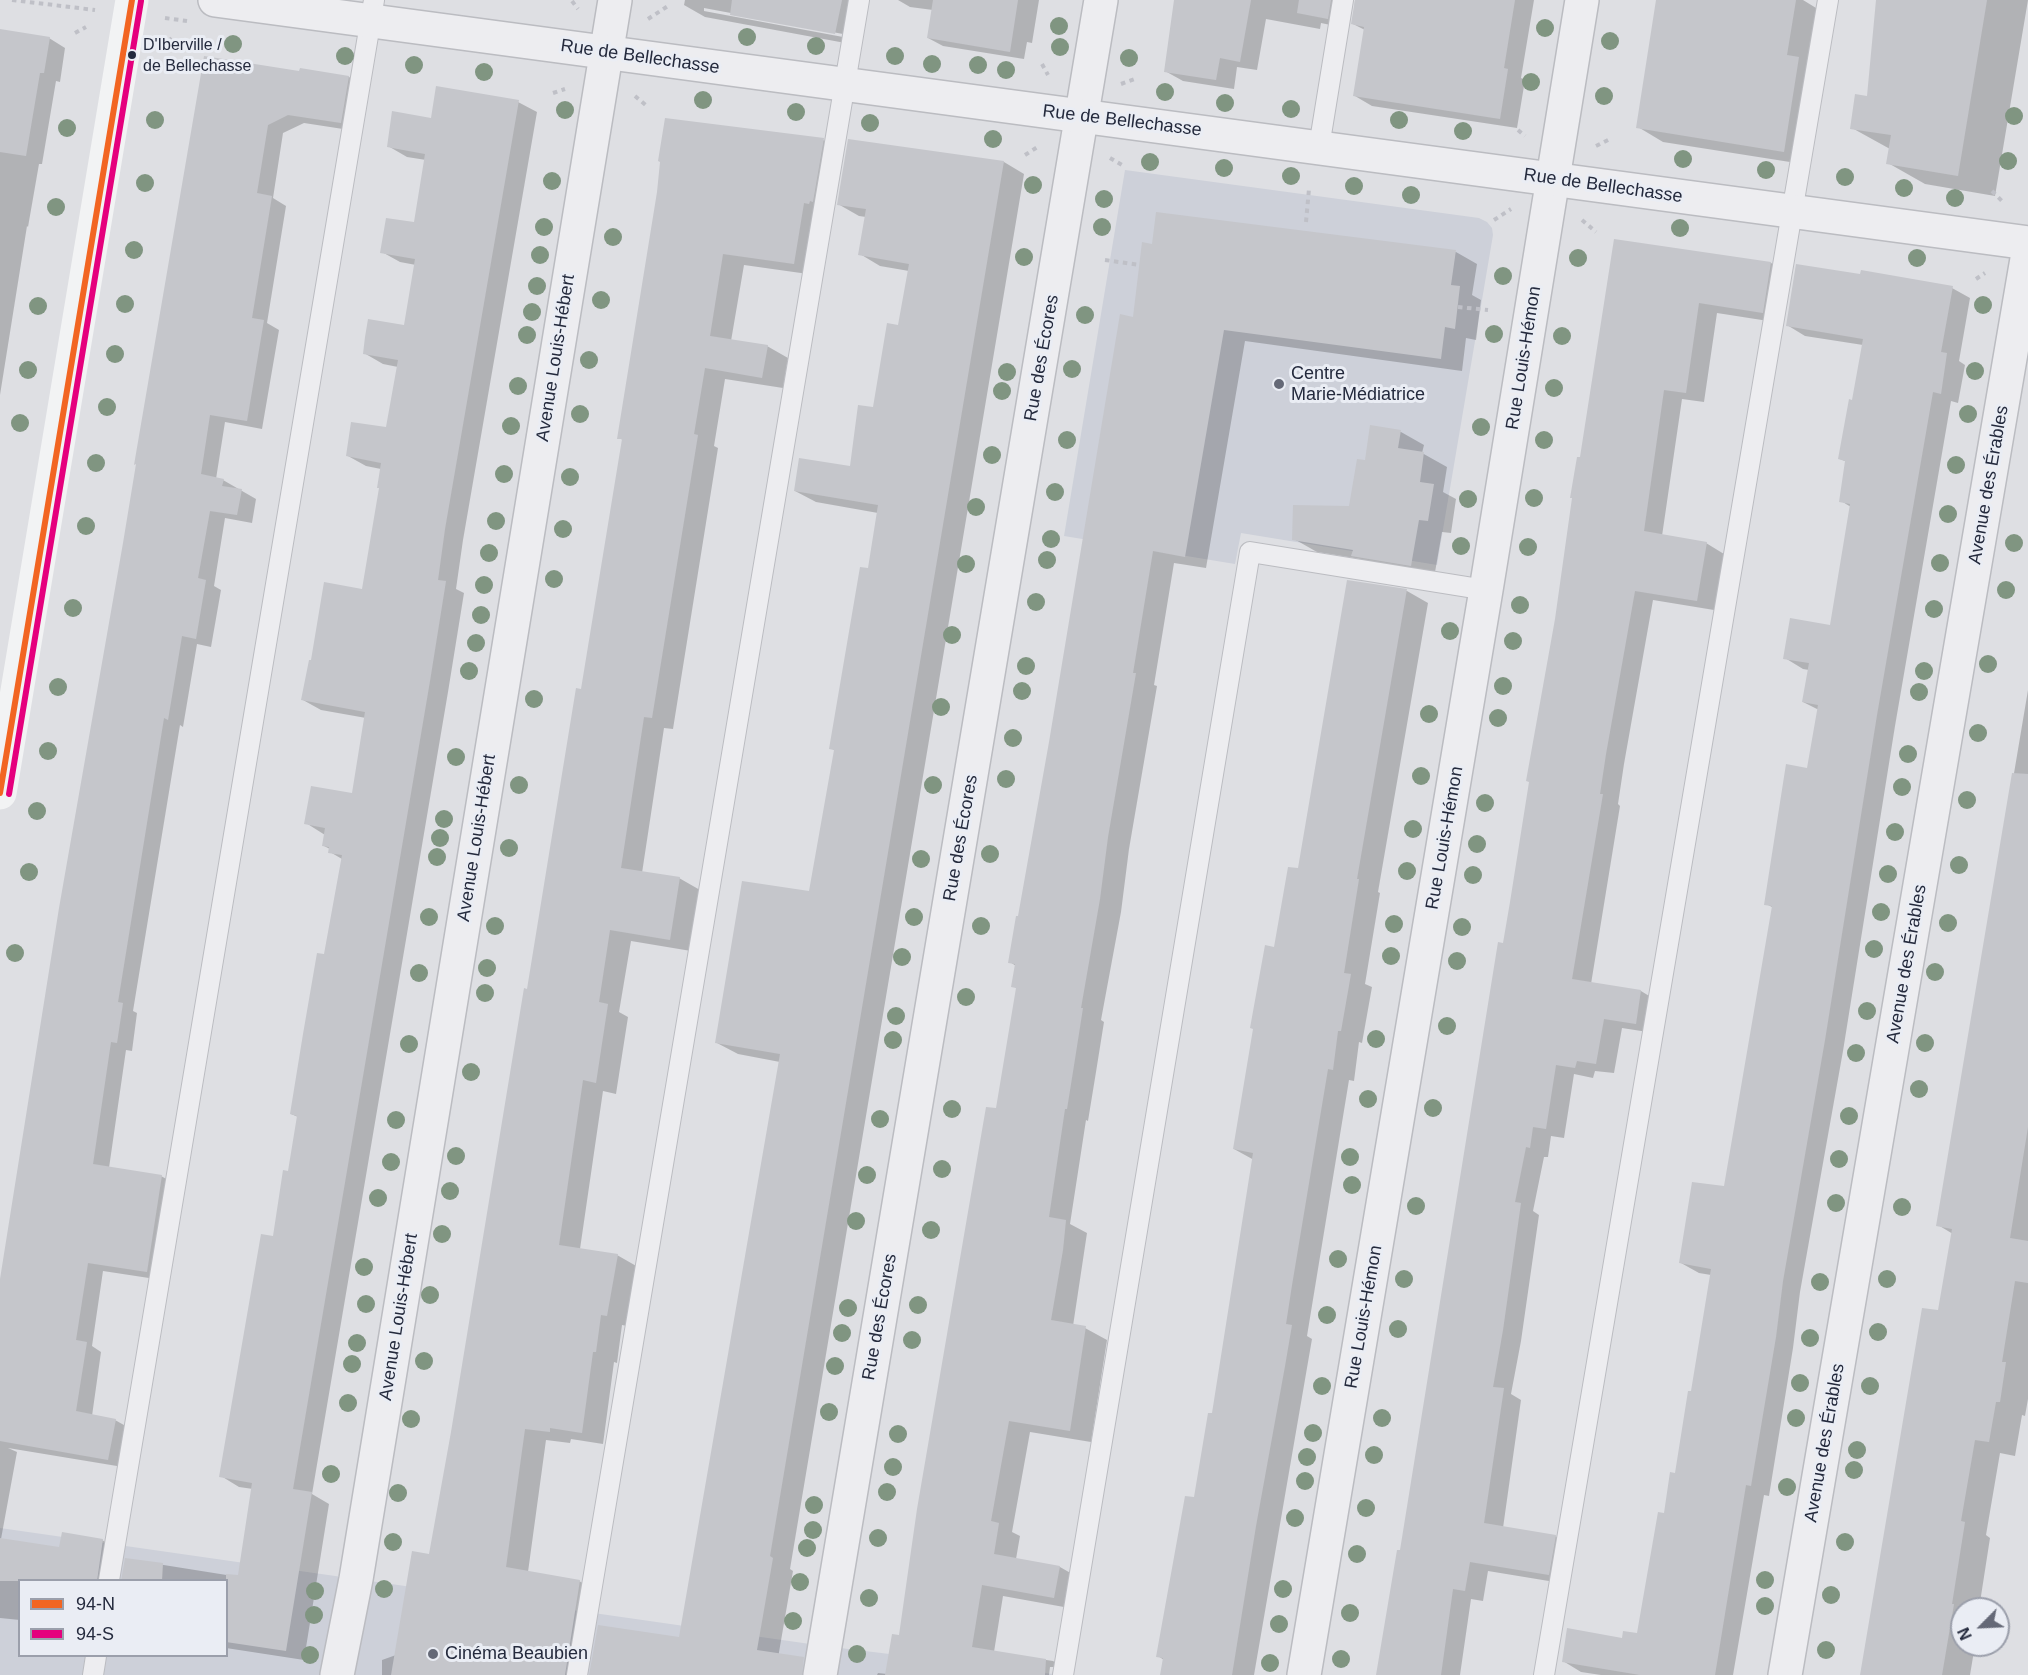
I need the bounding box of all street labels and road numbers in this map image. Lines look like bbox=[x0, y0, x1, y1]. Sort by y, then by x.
street label: Rue de Bellechasse bbox=[559, 35, 721, 79]
street label: Rue de Bellechasse bbox=[1041, 101, 1203, 141]
street label: Rue de Bellechasse bbox=[1522, 164, 1684, 208]
street label: Avenue Louis-Hébert bbox=[532, 273, 580, 443]
street label: Rue Louis-Hémon bbox=[1502, 285, 1546, 431]
street label: Rue des Écores bbox=[1020, 293, 1064, 423]
street label: Avenue des Érables bbox=[1964, 404, 2014, 566]
street label: Avenue Louis-Hébert bbox=[453, 753, 501, 923]
street label: Rue Louis-Hémon bbox=[1422, 765, 1468, 911]
street label: Rue des Écores bbox=[939, 773, 983, 903]
street label: Avenue des Érables bbox=[1882, 883, 1932, 1045]
street label: Avenue Louis-Hébert bbox=[375, 1232, 423, 1402]
street label: Rue Louis-Hémon bbox=[1341, 1244, 1387, 1390]
street label: Rue des Écores bbox=[858, 1252, 902, 1382]
street label: Avenue des Érables bbox=[1800, 1362, 1850, 1524]

